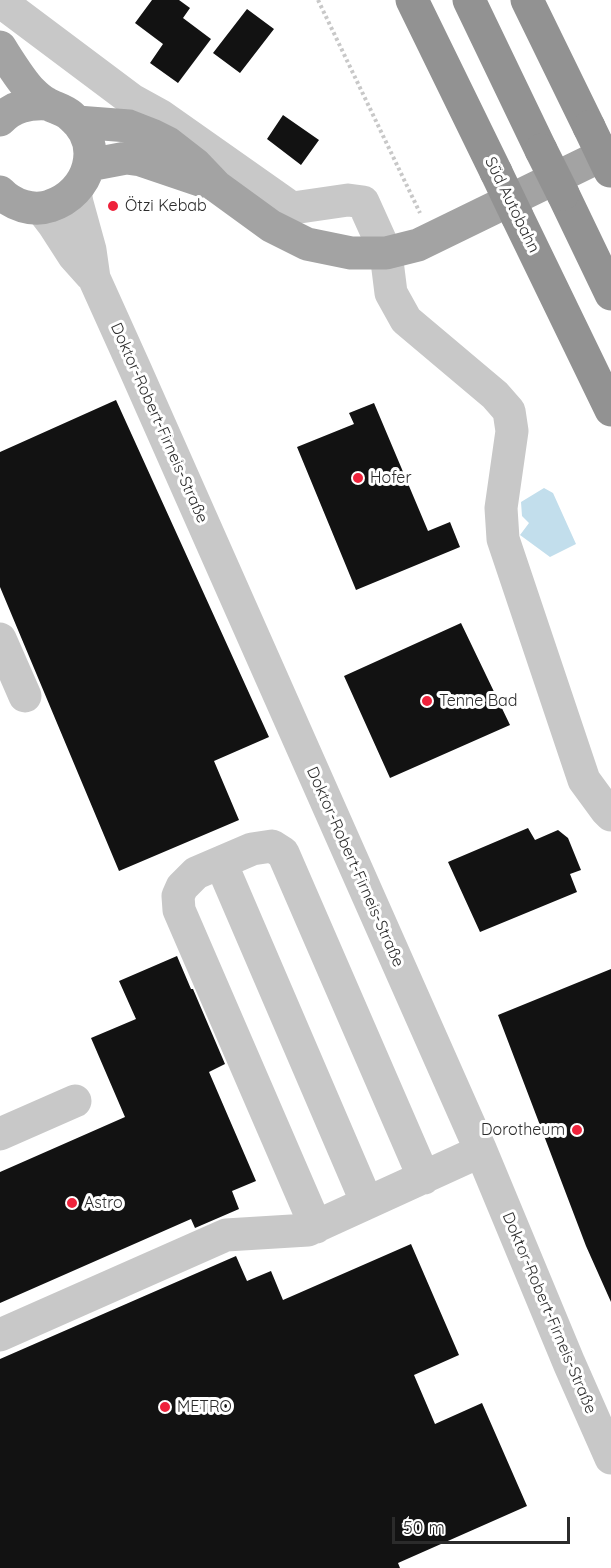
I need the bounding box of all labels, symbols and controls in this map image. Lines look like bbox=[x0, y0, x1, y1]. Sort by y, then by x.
street label: Süd Autobahn bbox=[481, 154, 543, 256]
place label: Ötzi Kebab bbox=[125, 196, 207, 216]
marker: Ötzi Kebab bbox=[106, 199, 120, 213]
street label: Doktor-Robert-Firneis-Straße bbox=[106, 320, 212, 526]
place label: Hofer bbox=[370, 468, 412, 488]
marker: Hofer bbox=[351, 471, 365, 485]
place label: Tenne Bad bbox=[439, 691, 517, 711]
marker: Tenne Bad bbox=[420, 694, 434, 708]
street label: Doktor-Robert-Firneis-Straße bbox=[302, 764, 408, 970]
place label: Dorotheum bbox=[481, 1120, 565, 1140]
marker: Dorotheum bbox=[570, 1123, 584, 1137]
place label: Astro bbox=[84, 1193, 123, 1213]
marker: Astro bbox=[65, 1196, 79, 1210]
street label: Doktor-Robert-Firneis-Straße bbox=[498, 1209, 600, 1417]
place label: METRO bbox=[177, 1397, 232, 1417]
marker: METRO bbox=[158, 1400, 172, 1414]
scale bar bbox=[395, 1505, 574, 1543]
text: 50 m bbox=[403, 1516, 445, 1539]

